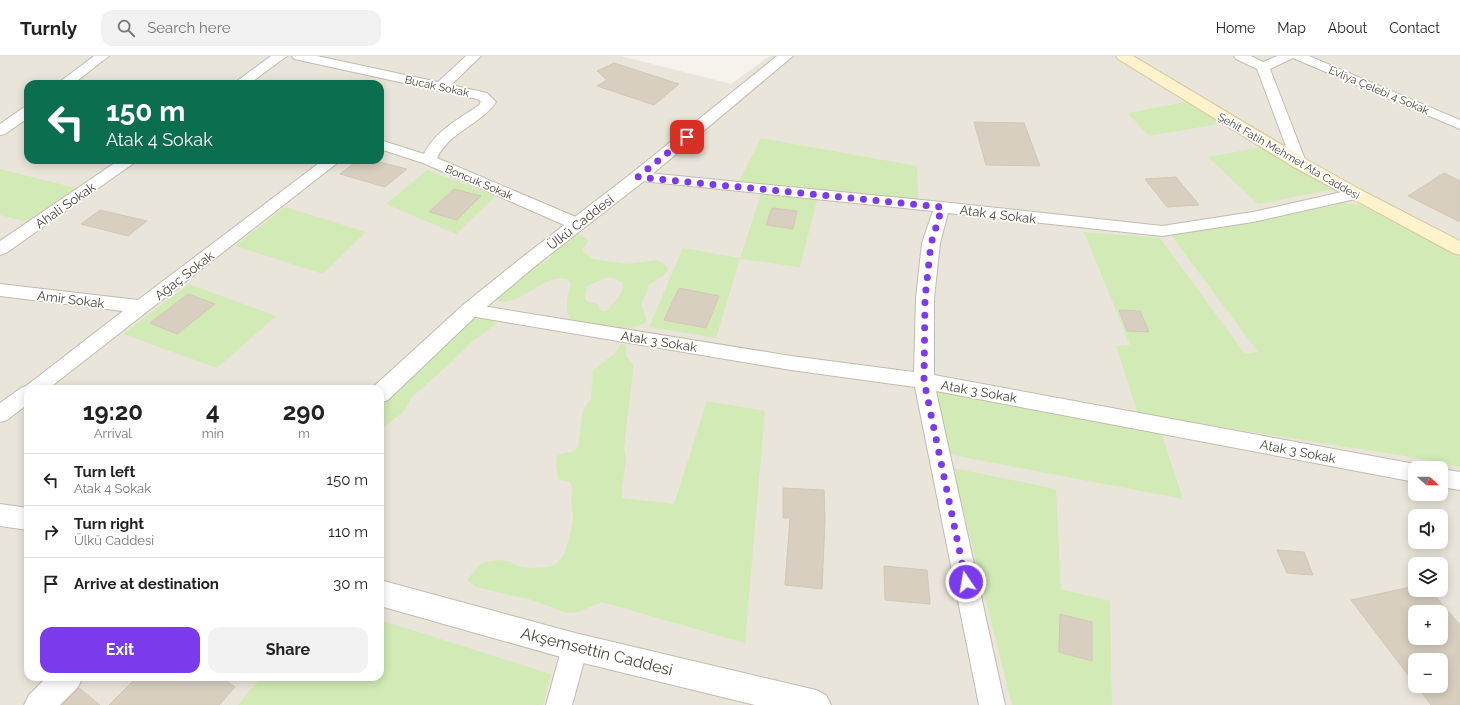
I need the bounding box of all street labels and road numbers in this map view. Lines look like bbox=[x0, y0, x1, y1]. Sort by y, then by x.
street label: Evliya Çelebi 4 Sokak bbox=[1327, 63, 1431, 118]
street label: Bucak Sokak bbox=[404, 73, 470, 100]
street label: Şehit Fatih Mehmet Ata Caddesi bbox=[1216, 110, 1362, 202]
street label: Boncuk Sokak bbox=[443, 162, 515, 203]
street label: Ahali Sokak bbox=[32, 179, 98, 232]
street label: Ülkü Caddesi bbox=[544, 191, 616, 253]
street label: Atak 4 Sokak bbox=[959, 202, 1037, 227]
street label: Ağaç Sokak bbox=[152, 248, 217, 303]
street label: Amir Sokak bbox=[36, 288, 106, 311]
street label: Atak 3 Sokak bbox=[620, 328, 698, 355]
street label: Atak 3 Sokak bbox=[940, 377, 1018, 406]
street label: Atak 3 Sokak bbox=[1259, 437, 1337, 466]
street label: Akşemsettin Caddesi bbox=[519, 623, 675, 680]

